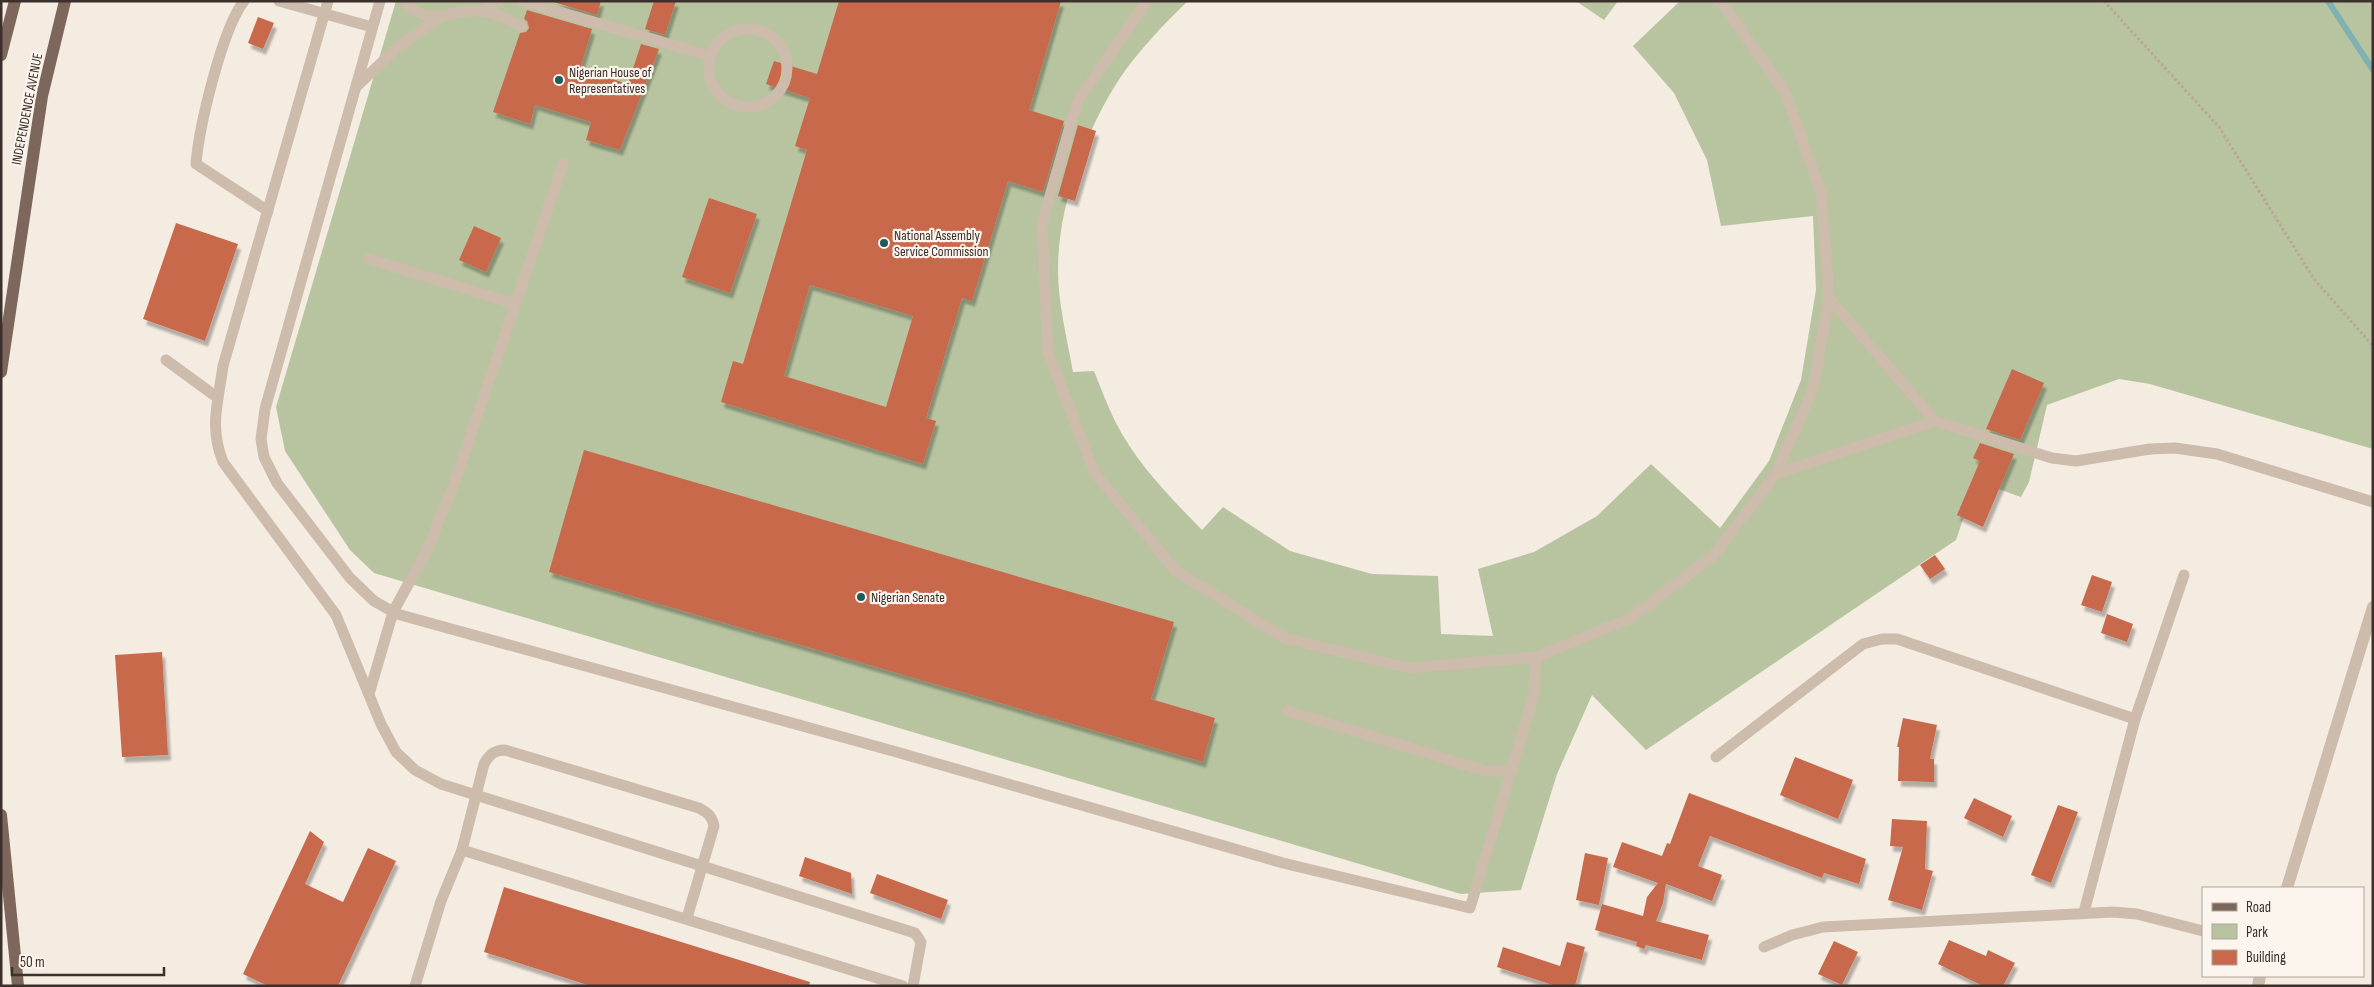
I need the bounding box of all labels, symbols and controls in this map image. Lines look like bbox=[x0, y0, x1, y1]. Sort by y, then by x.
street label: INDEPENDENCE AVENUE bbox=[8, 51, 46, 166]
place label: Nigerian House of Representatives bbox=[569, 64, 653, 97]
marker: Nigerian House of Representatives bbox=[553, 74, 565, 86]
place label: National Assembly Service Commission bbox=[894, 227, 989, 260]
marker: National Assembly Service Commission bbox=[878, 237, 890, 249]
place label: Nigerian Senate bbox=[871, 589, 945, 606]
marker: Nigerian Senate bbox=[855, 591, 867, 603]
legend bbox=[2202, 887, 2364, 977]
text: Road bbox=[2246, 898, 2271, 917]
text: Park bbox=[2246, 923, 2268, 942]
scale bar bbox=[12, 944, 165, 976]
text: Building bbox=[2246, 948, 2286, 967]
text: 50 m bbox=[20, 953, 45, 972]

